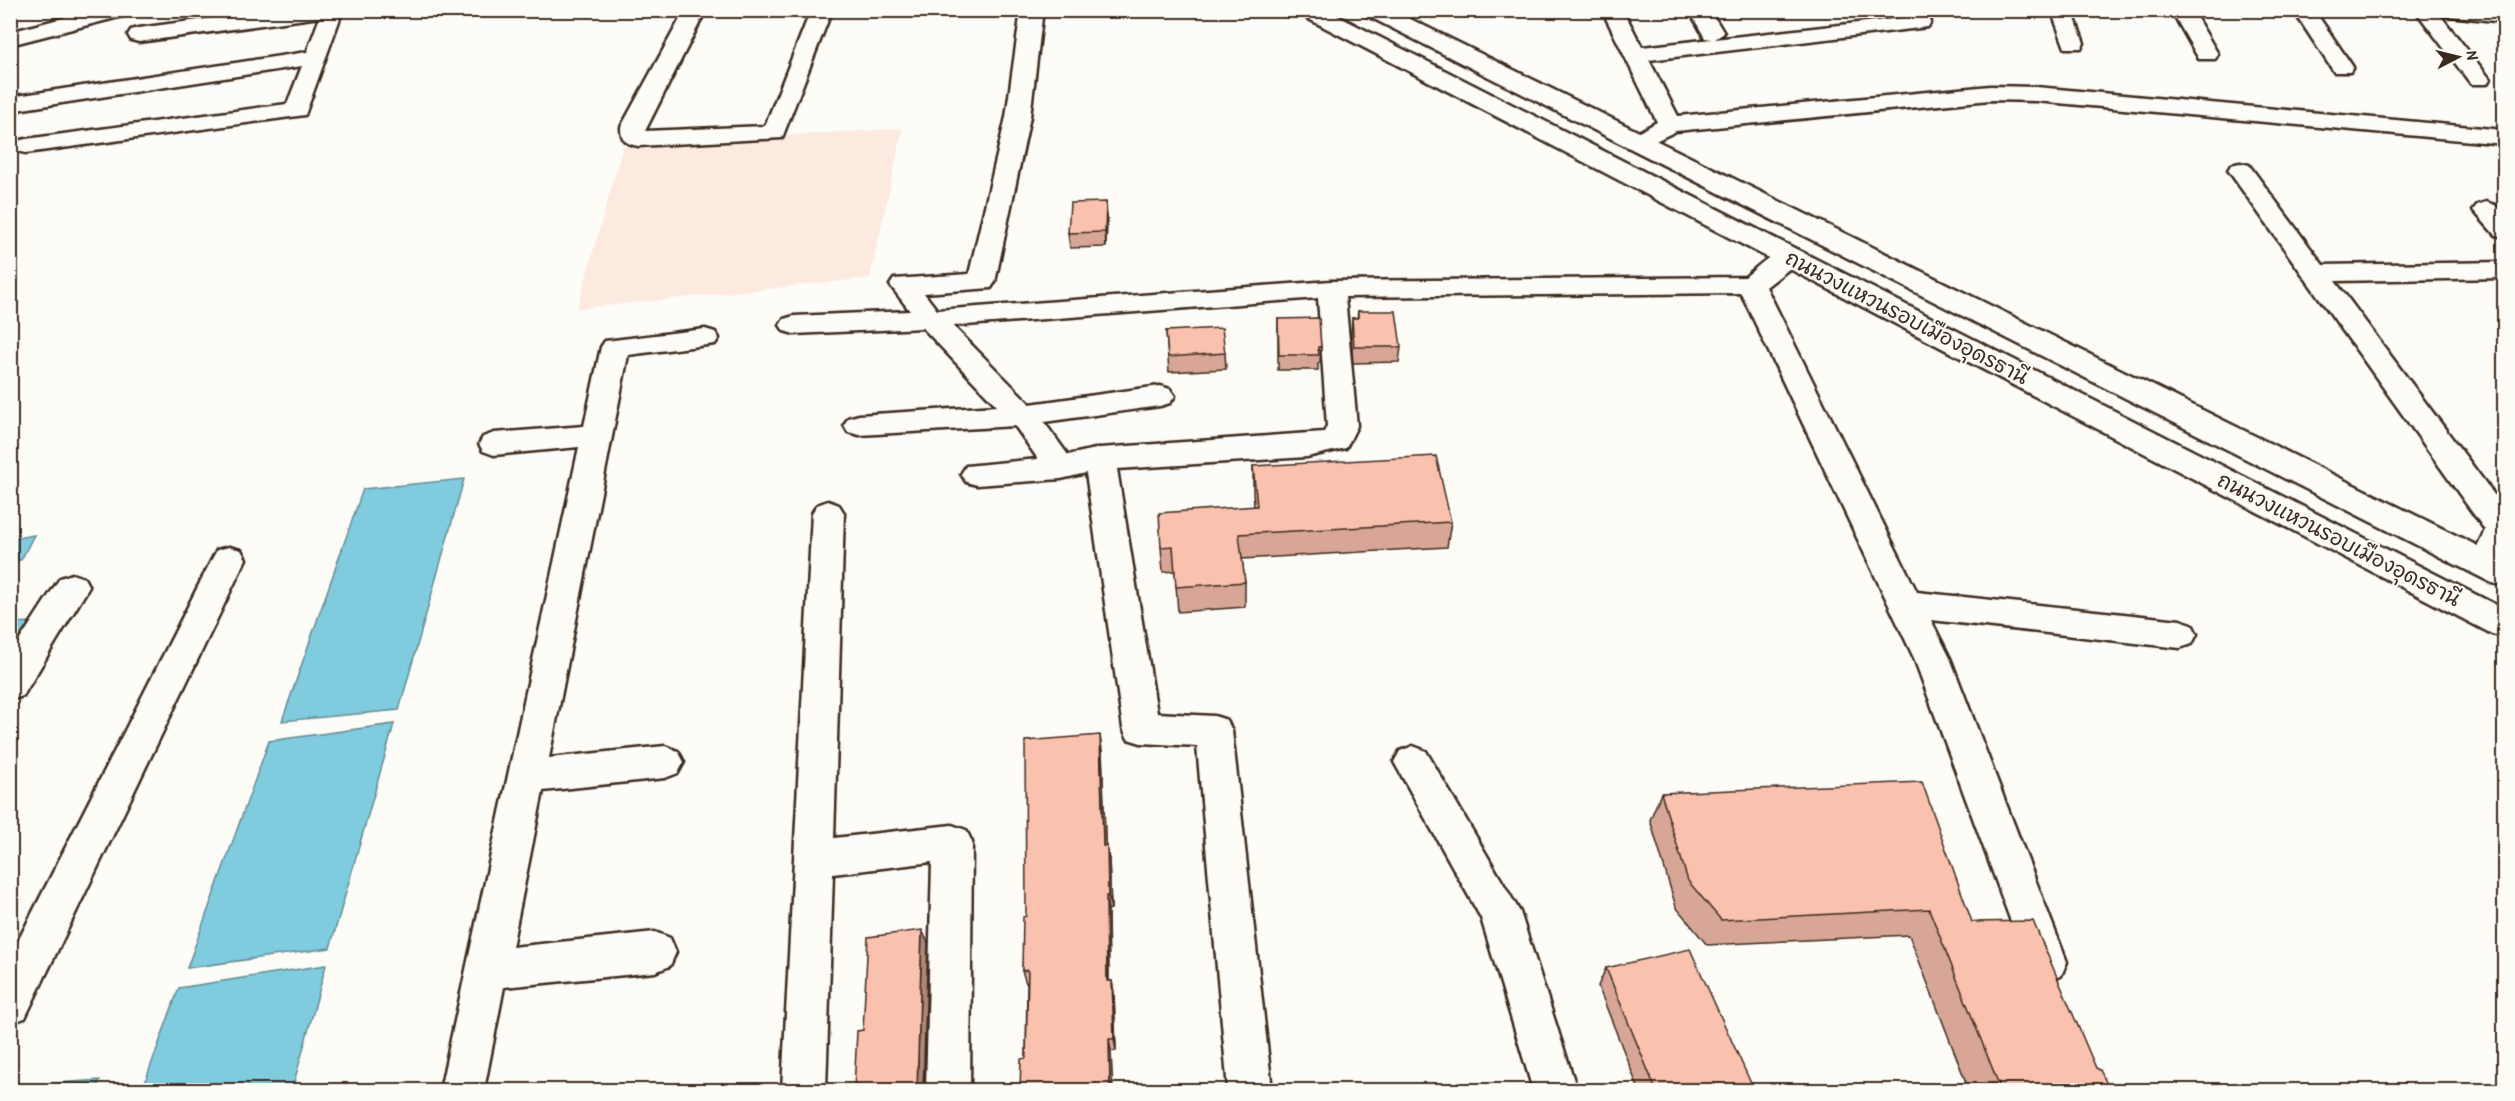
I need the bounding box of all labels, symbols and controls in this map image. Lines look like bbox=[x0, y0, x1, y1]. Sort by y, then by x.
north arrow bbox=[2428, 27, 2488, 87]
text: N bbox=[2461, 50, 2484, 61]
street label: ถนนวงแหวนรอบเมืองอุดรธานี bbox=[1780, 243, 2034, 393]
street label: ถนนวงแหวนรอบเมืองอุดรธานี bbox=[2212, 465, 2466, 615]

